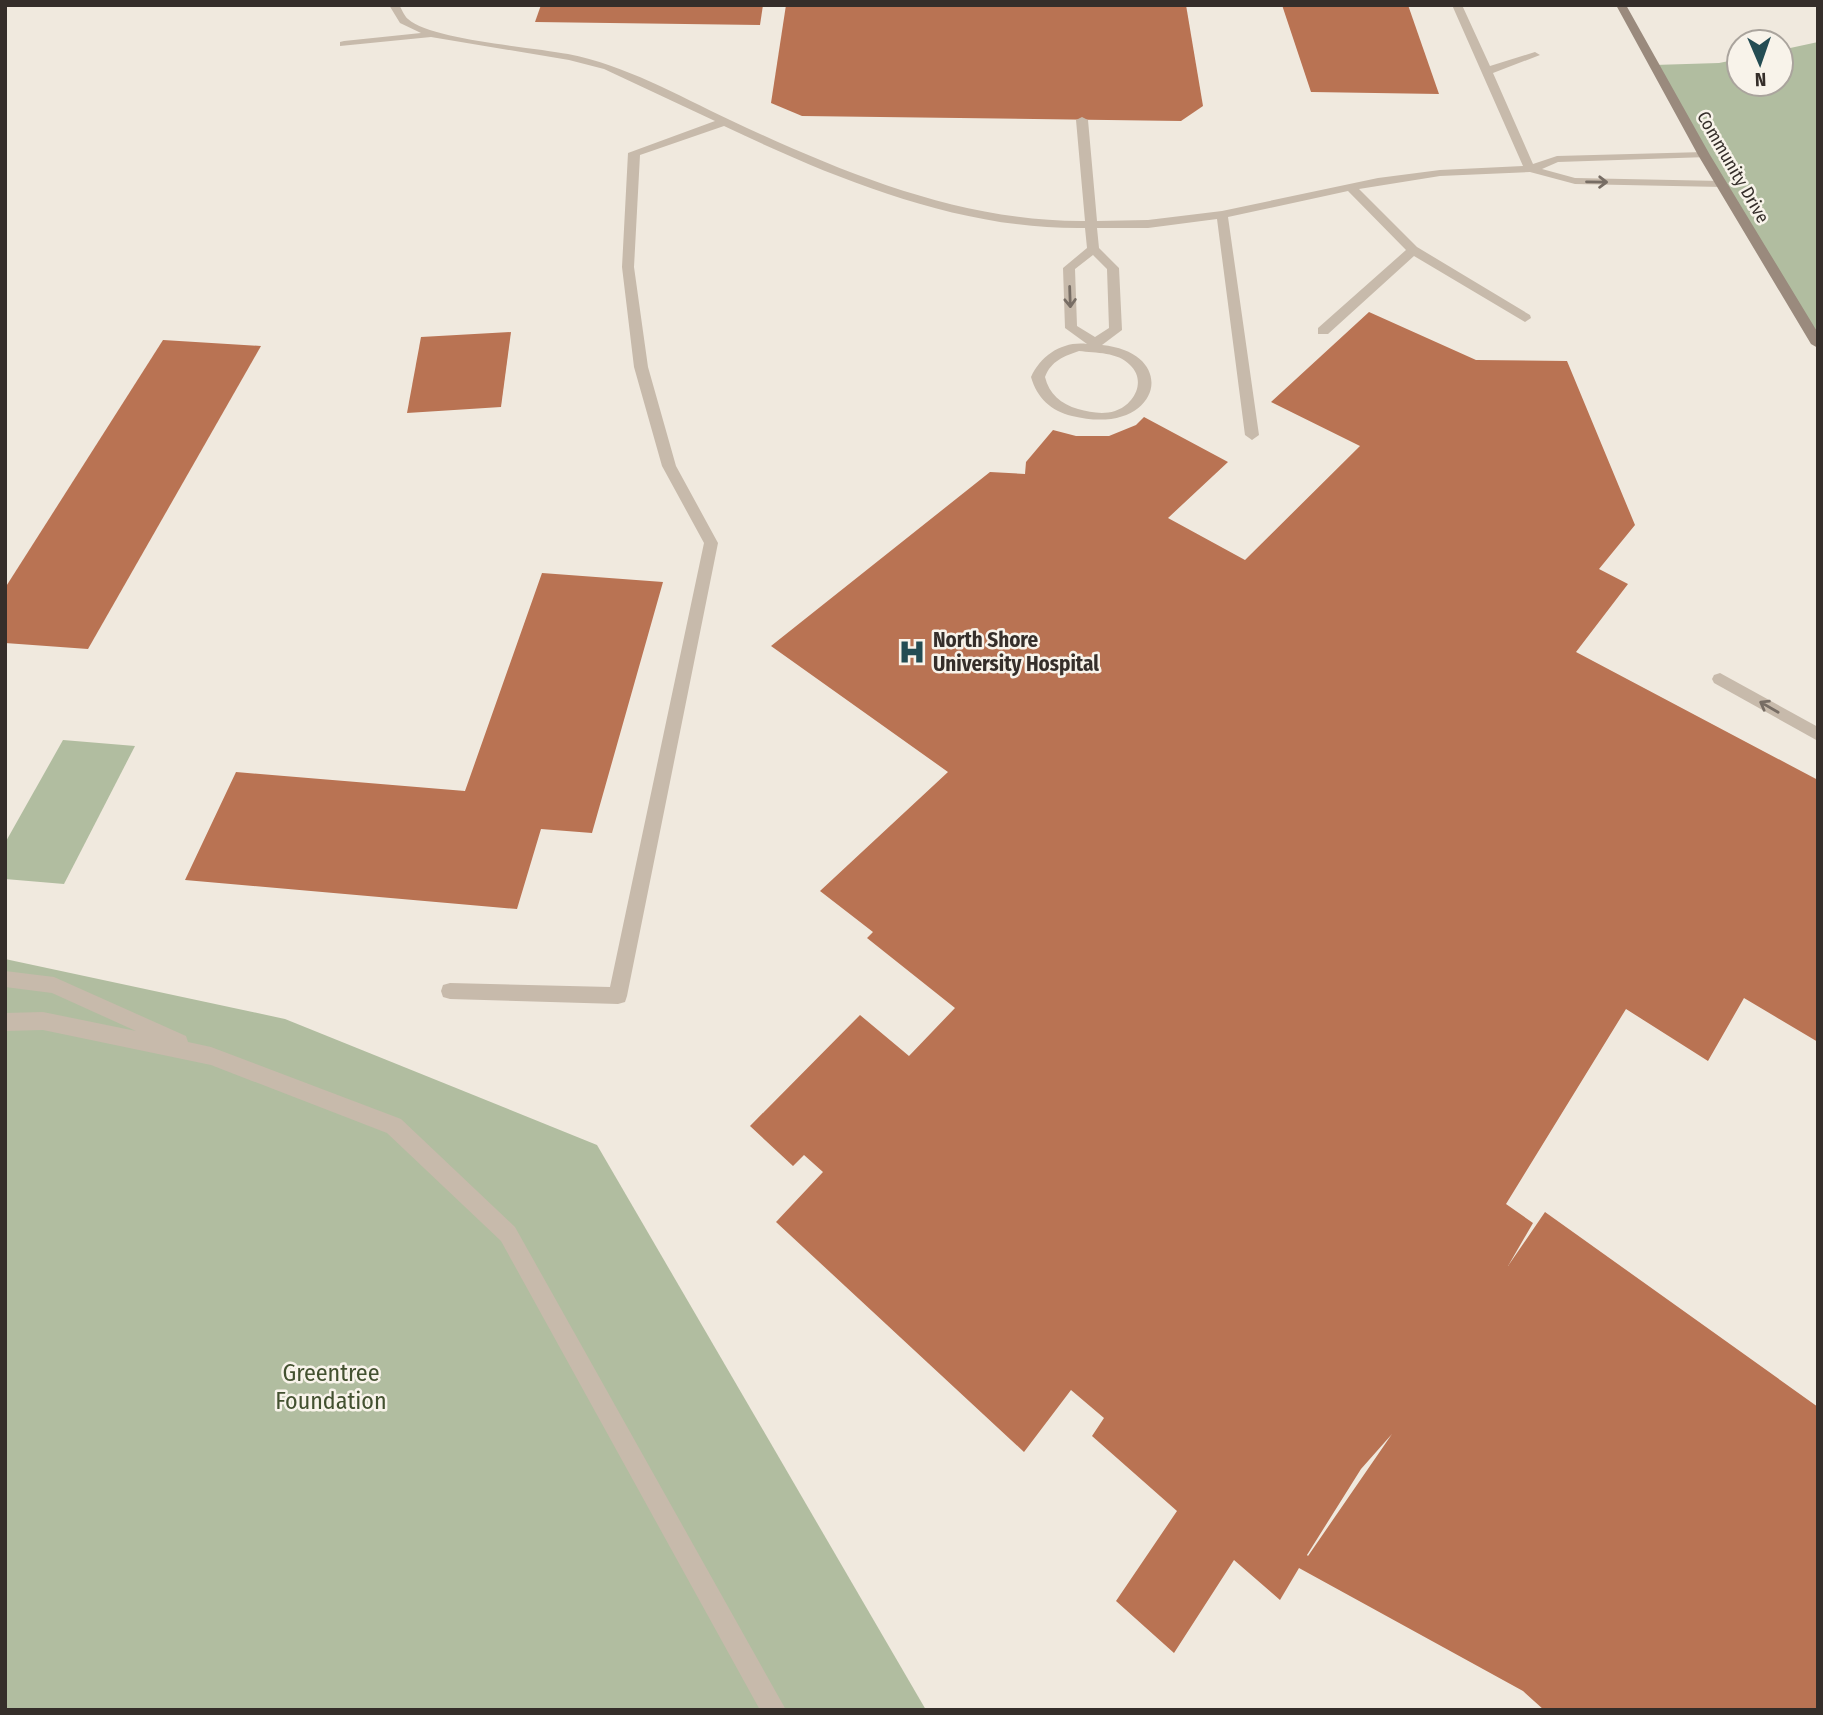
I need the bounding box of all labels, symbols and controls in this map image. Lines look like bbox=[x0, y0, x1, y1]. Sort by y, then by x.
north arrow bbox=[1725, 28, 1795, 98]
text: N bbox=[1754, 68, 1767, 91]
street label: Community Drive bbox=[1692, 107, 1774, 227]
one-way arrow bbox=[1585, 175, 1608, 189]
one-way arrow bbox=[1063, 285, 1077, 308]
place label: North Shore University Hospital bbox=[933, 627, 1099, 677]
hospital icon: North Shore University Hospital bbox=[897, 637, 927, 667]
one-way arrow bbox=[1759, 700, 1780, 713]
park label: Greentree Foundation bbox=[275, 1359, 387, 1415]

